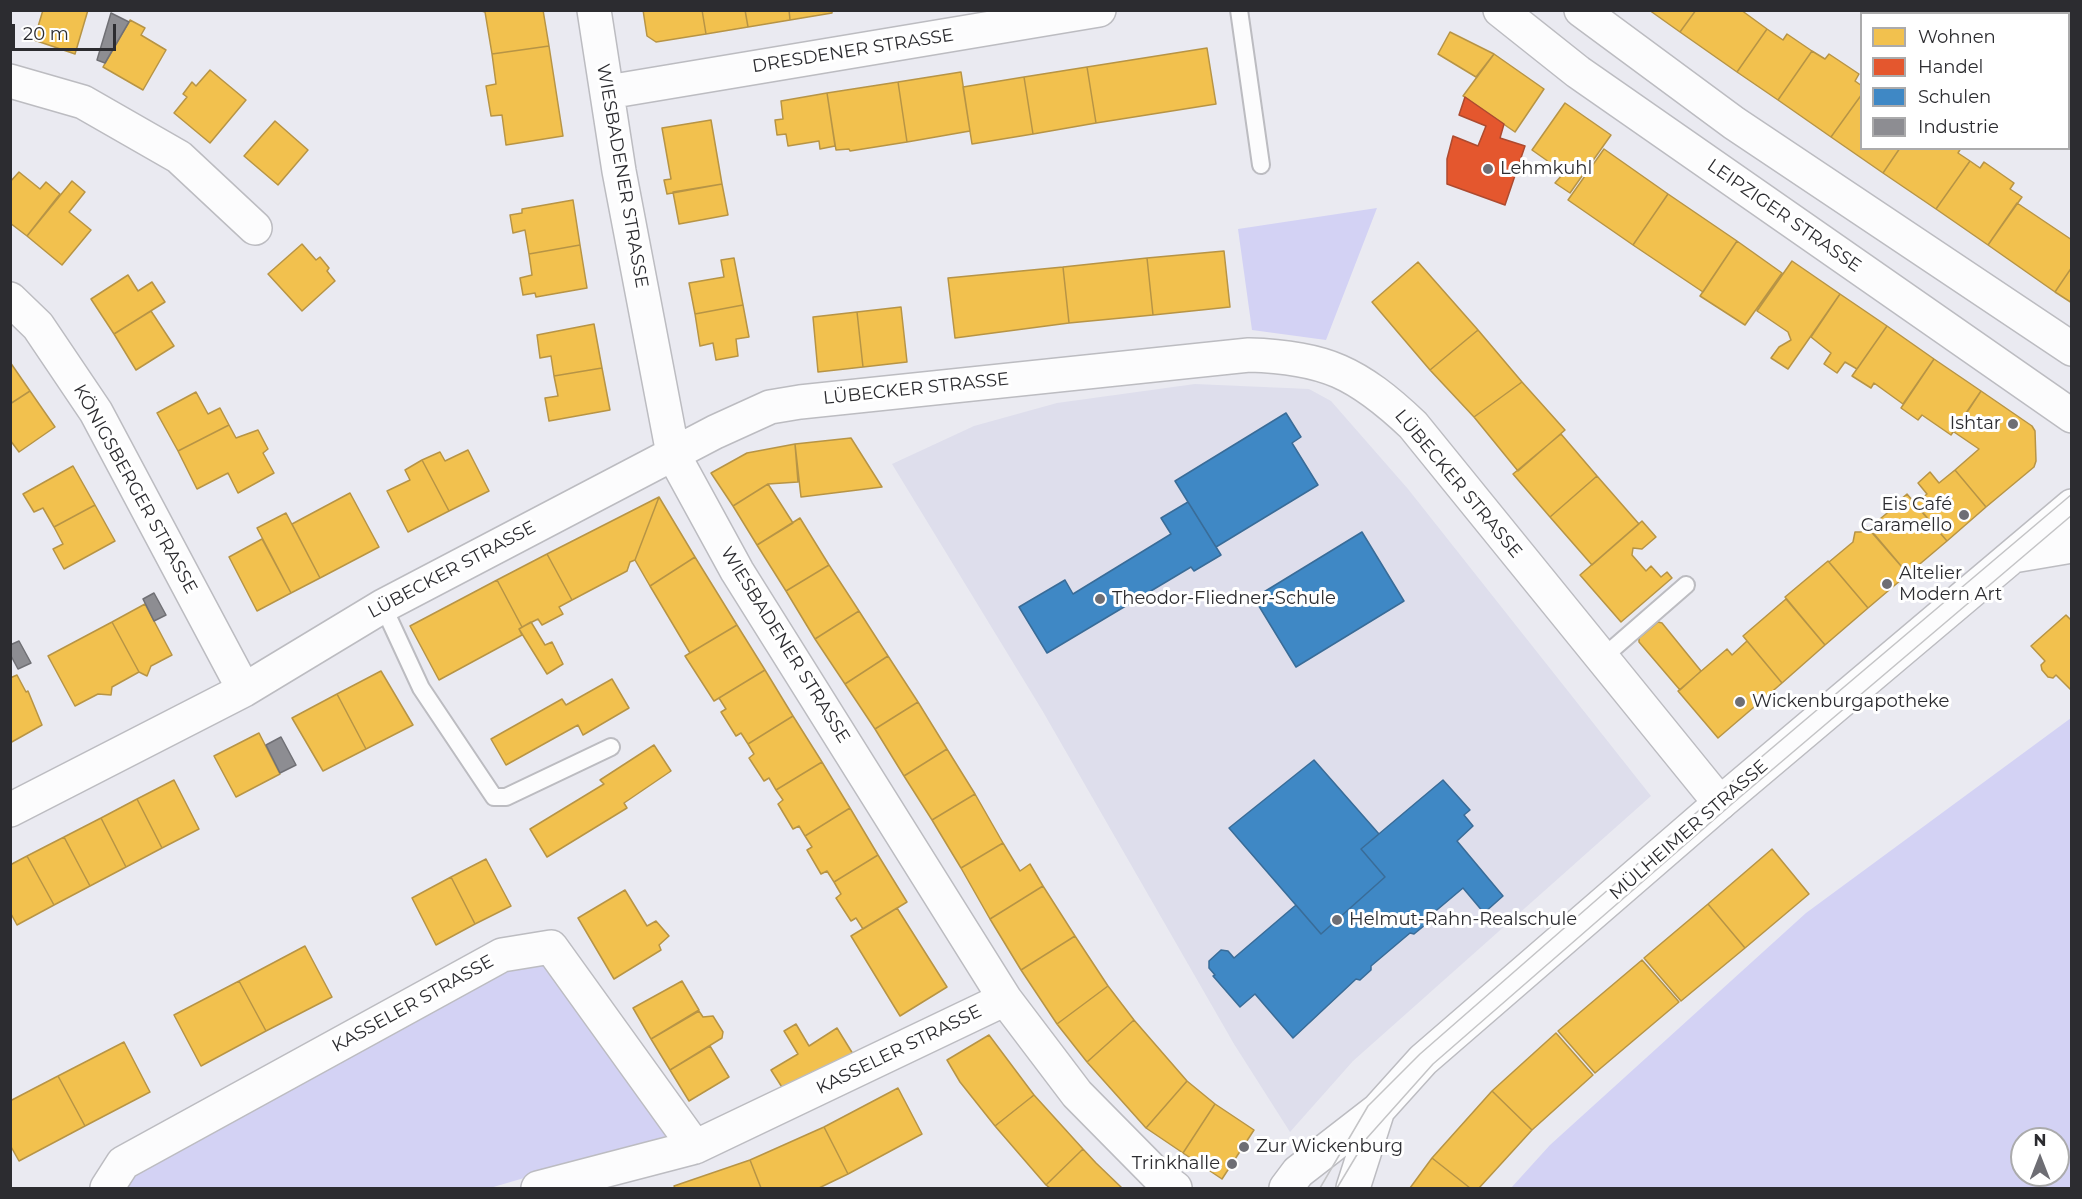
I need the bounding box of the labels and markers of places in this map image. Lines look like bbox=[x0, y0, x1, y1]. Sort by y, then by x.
place label: Lehmkuhl bbox=[1500, 158, 1592, 180]
marker: Lehmkuhl bbox=[1481, 162, 1495, 176]
place label: Ishtar bbox=[1950, 413, 2001, 435]
marker: Ishtar bbox=[2006, 417, 2020, 431]
place label: Eis Café Caramello bbox=[1861, 494, 1952, 536]
marker: Eis Café Caramello bbox=[1957, 508, 1971, 522]
place label: Altelier Modern Art bbox=[1899, 563, 2002, 606]
marker: Altelier Modern Art bbox=[1880, 577, 1894, 591]
place label: Theodor-Fliedner-Schule bbox=[1112, 588, 1336, 610]
marker: Theodor-Fliedner-Schule bbox=[1093, 592, 1107, 606]
place label: Wickenburgapotheke bbox=[1752, 691, 1949, 713]
marker: Wickenburgapotheke bbox=[1733, 695, 1747, 709]
place label: Helmut-Rahn-Realschule bbox=[1349, 909, 1577, 931]
marker: Helmut-Rahn-Realschule bbox=[1330, 913, 1344, 927]
place label: Zur Wickenburg bbox=[1256, 1136, 1403, 1158]
marker: Zur Wickenburg bbox=[1237, 1140, 1251, 1154]
place label: Trinkhalle bbox=[1132, 1153, 1220, 1175]
marker: Trinkhalle bbox=[1225, 1157, 1239, 1171]

